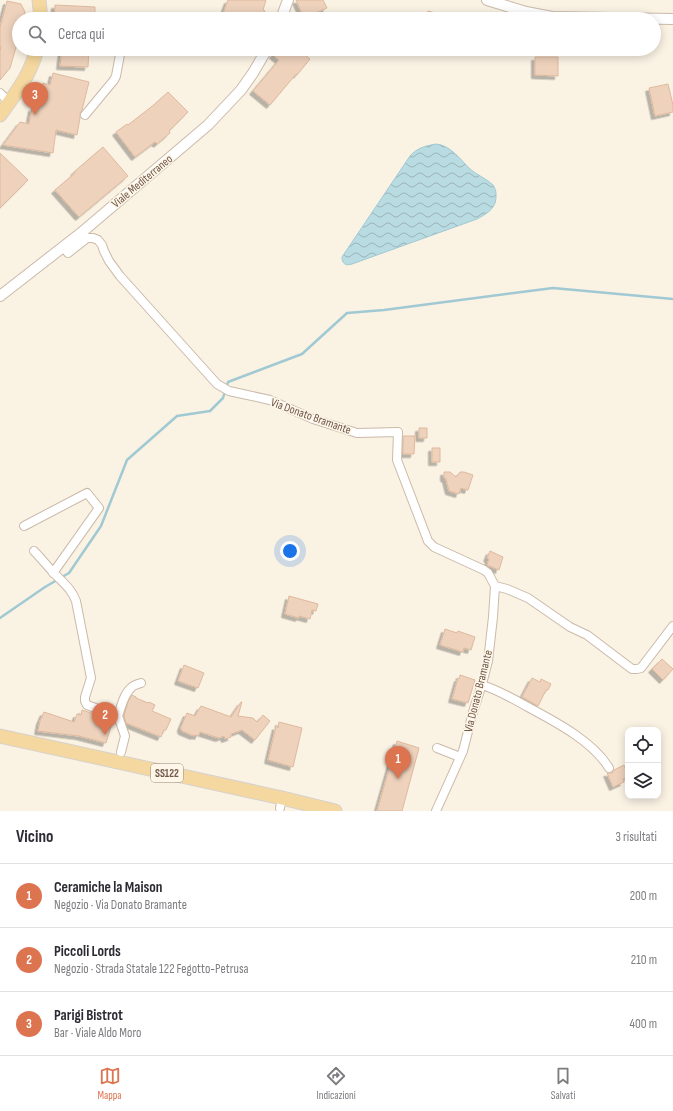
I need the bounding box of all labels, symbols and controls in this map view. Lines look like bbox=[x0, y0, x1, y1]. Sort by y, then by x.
search box bbox=[12, 12, 661, 56]
icon: search bbox=[26, 23, 48, 45]
text: Cerca qui bbox=[58, 25, 105, 44]
pin: 3 bbox=[22, 82, 48, 115]
street label: Viale Mediterraneo bbox=[109, 152, 176, 211]
street label: Via Donato Bramante bbox=[269, 395, 353, 438]
your location bbox=[280, 541, 300, 561]
street label: Via Donato Bramante bbox=[461, 648, 496, 734]
pin: 2 bbox=[92, 702, 118, 735]
map controls bbox=[625, 727, 661, 799]
button: locate bbox=[625, 727, 661, 763]
pin: 1 bbox=[385, 746, 411, 779]
button: layers bbox=[625, 763, 661, 799]
road number: SS122 bbox=[151, 764, 183, 782]
text: Vicino bbox=[16, 827, 53, 847]
text: 3 risultati bbox=[616, 829, 657, 845]
text: Ceramiche la Maison bbox=[54, 878, 162, 897]
text: 1 bbox=[26, 888, 32, 904]
text: 200 m bbox=[630, 888, 657, 904]
text: Negozio · Via Donato Bramante bbox=[54, 897, 187, 913]
text: Piccoli Lords bbox=[54, 942, 121, 961]
text: 2 bbox=[26, 952, 32, 968]
text: 210 m bbox=[631, 952, 657, 968]
text: Negozio · Strada Statale 122 Fegotto-Petrusa bbox=[54, 961, 249, 977]
text: Parigi Bistrot bbox=[54, 1006, 123, 1025]
text: 3 bbox=[26, 1016, 32, 1032]
text: 400 m bbox=[630, 1016, 657, 1032]
text: Bar · Viale Aldo Moro bbox=[54, 1025, 141, 1041]
tab: Mappa bbox=[97, 1065, 122, 1102]
tab: Indicazioni bbox=[316, 1065, 356, 1102]
tab: Salvati bbox=[551, 1065, 576, 1102]

